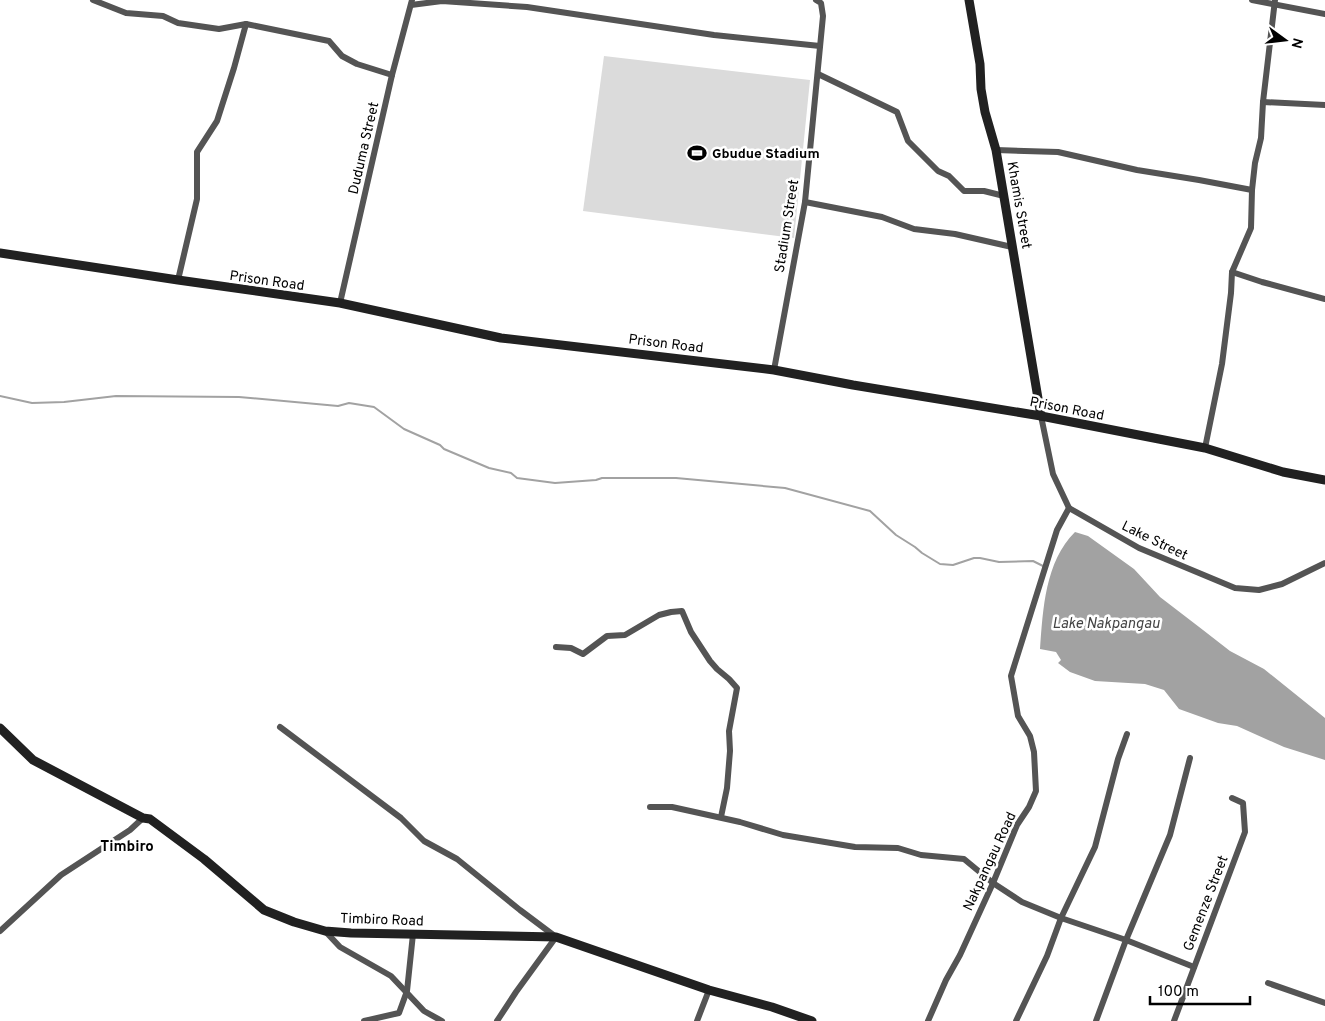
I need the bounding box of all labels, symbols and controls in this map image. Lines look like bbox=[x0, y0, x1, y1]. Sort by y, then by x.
north arrow bbox=[1260, 15, 1310, 65]
text: N bbox=[1287, 36, 1306, 50]
street label: Duduma Street bbox=[346, 100, 383, 196]
sports icon: Gbudue Stadium bbox=[686, 142, 708, 164]
place label: Gbudue Stadium bbox=[712, 146, 820, 163]
street label: Khamis Street bbox=[1002, 160, 1035, 250]
street label: Stadium Street bbox=[772, 178, 803, 274]
street label: Prison Road bbox=[228, 268, 305, 295]
street label: Prison Road bbox=[627, 331, 704, 358]
street label: Prison Road bbox=[1028, 394, 1105, 425]
street label: Lake Street bbox=[1118, 518, 1190, 565]
water label: Lake Nakpangau bbox=[1052, 615, 1160, 634]
street label: Nakpangau Road bbox=[960, 810, 1021, 914]
district label: Timbiro bbox=[100, 838, 154, 857]
street label: Gemenze Street bbox=[1180, 853, 1232, 954]
street label: Timbiro Road bbox=[340, 911, 424, 930]
scale bar bbox=[1150, 974, 1250, 1006]
text: 100 m bbox=[1158, 983, 1199, 1002]

